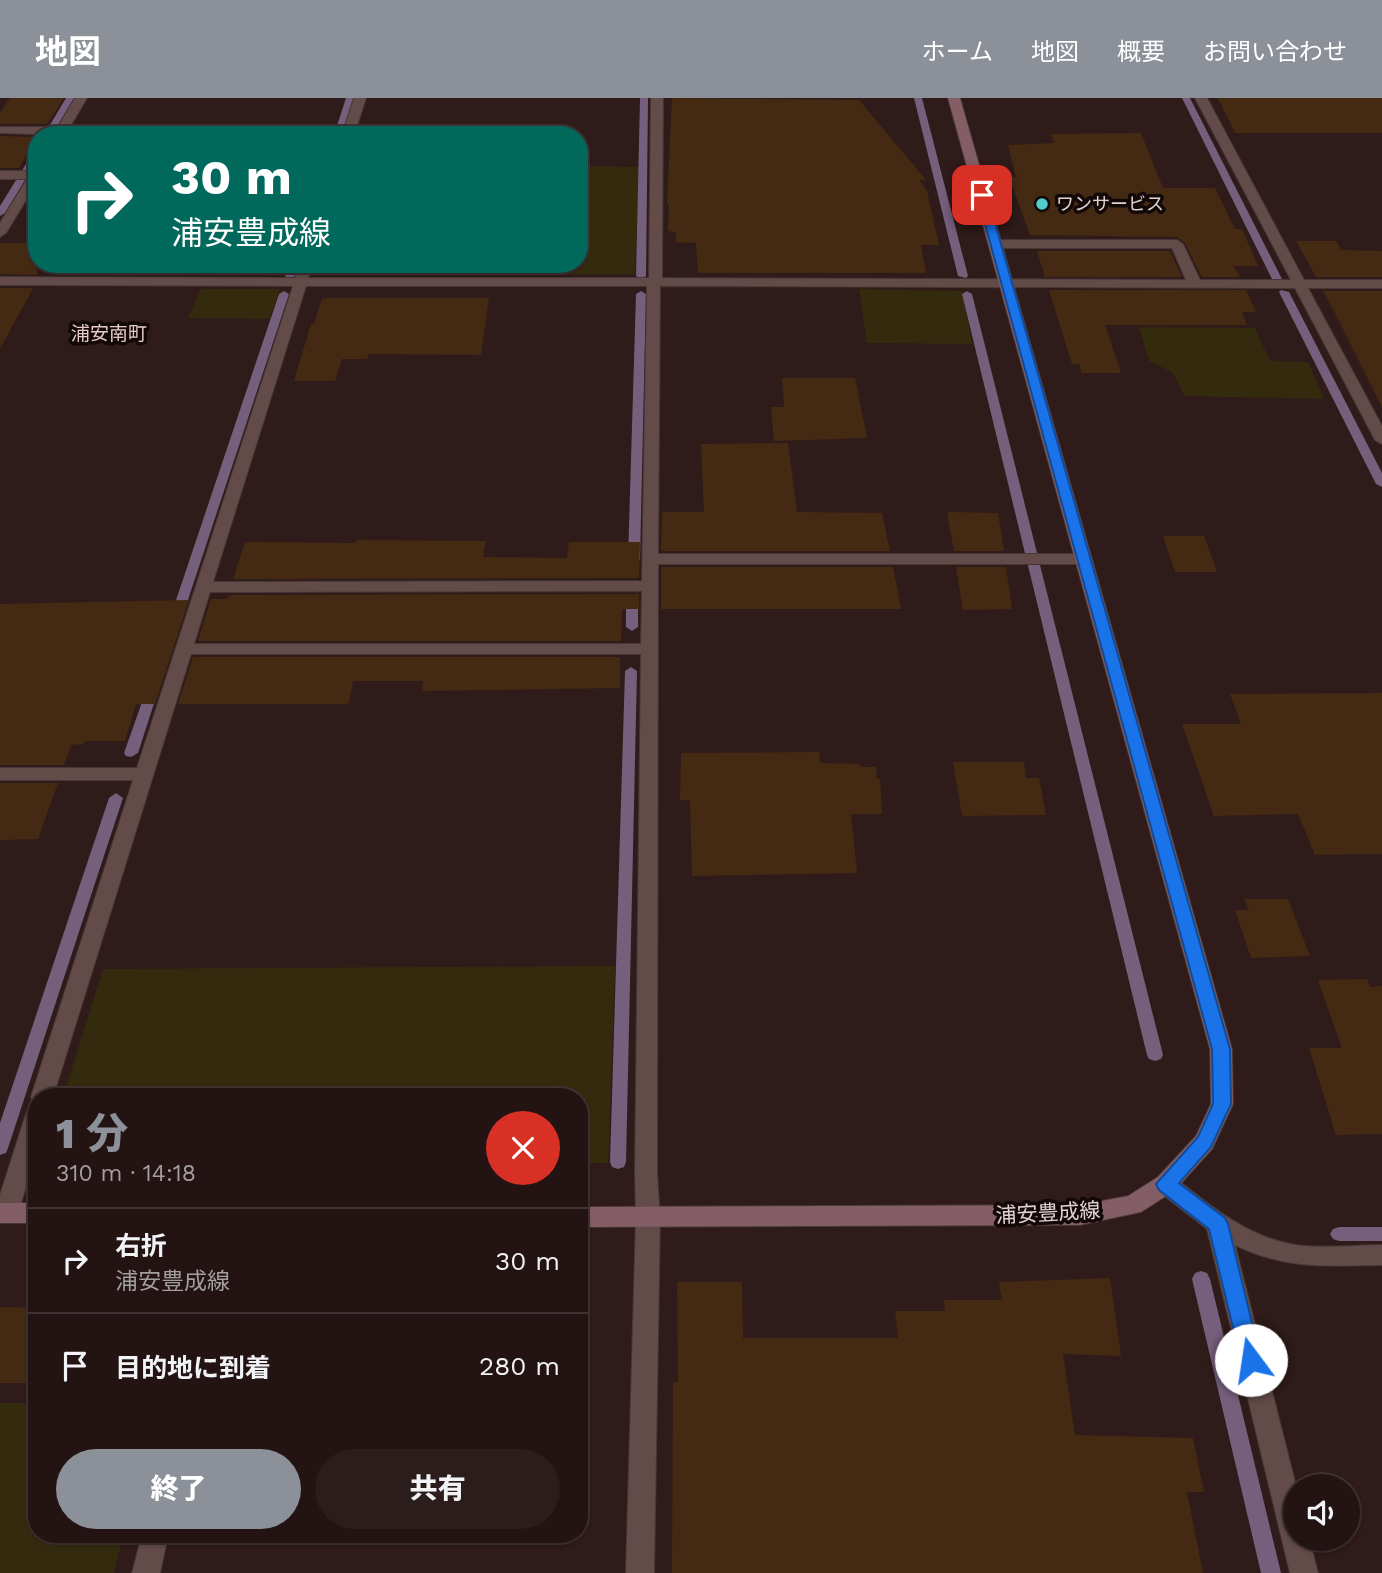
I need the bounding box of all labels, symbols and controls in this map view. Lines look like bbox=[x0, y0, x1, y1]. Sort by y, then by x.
text: 地図 bbox=[35, 32, 101, 71]
text: ホーム bbox=[922, 38, 993, 66]
text: 地図 bbox=[1031, 38, 1079, 66]
text: 概要 bbox=[1117, 38, 1165, 66]
text: お問い合わせ bbox=[1203, 38, 1347, 66]
text: 30 m bbox=[171, 148, 292, 206]
icon: right bbox=[56, 154, 147, 245]
pin bbox=[952, 165, 1012, 225]
icon: arrive bbox=[963, 176, 1001, 214]
place label: ワンサービス bbox=[1056, 193, 1164, 214]
marker: ワンサービス bbox=[1034, 196, 1050, 212]
text: 浦安豊成線 bbox=[171, 214, 331, 252]
district label: 浦安南町 bbox=[71, 322, 147, 345]
text: 1 分 bbox=[56, 1109, 128, 1158]
button: close bbox=[486, 1111, 560, 1185]
text: 310 m · 14:18 bbox=[56, 1160, 196, 1187]
street label: 浦安豊成線 bbox=[995, 1197, 1101, 1228]
text: 右折 bbox=[115, 1231, 167, 1261]
icon: right bbox=[56, 1242, 94, 1280]
text: 30 m bbox=[495, 1246, 560, 1276]
text: 浦安豊成線 bbox=[115, 1268, 230, 1295]
position arrow bbox=[1214, 1323, 1288, 1397]
icon: arrive bbox=[56, 1347, 94, 1385]
text: 280 m bbox=[479, 1351, 560, 1381]
text: 目的地に到着 bbox=[115, 1353, 271, 1383]
button: 終了 bbox=[56, 1449, 301, 1529]
button: 共有 bbox=[315, 1449, 560, 1529]
map controls bbox=[1283, 1474, 1360, 1551]
button: sound bbox=[1283, 1474, 1360, 1551]

